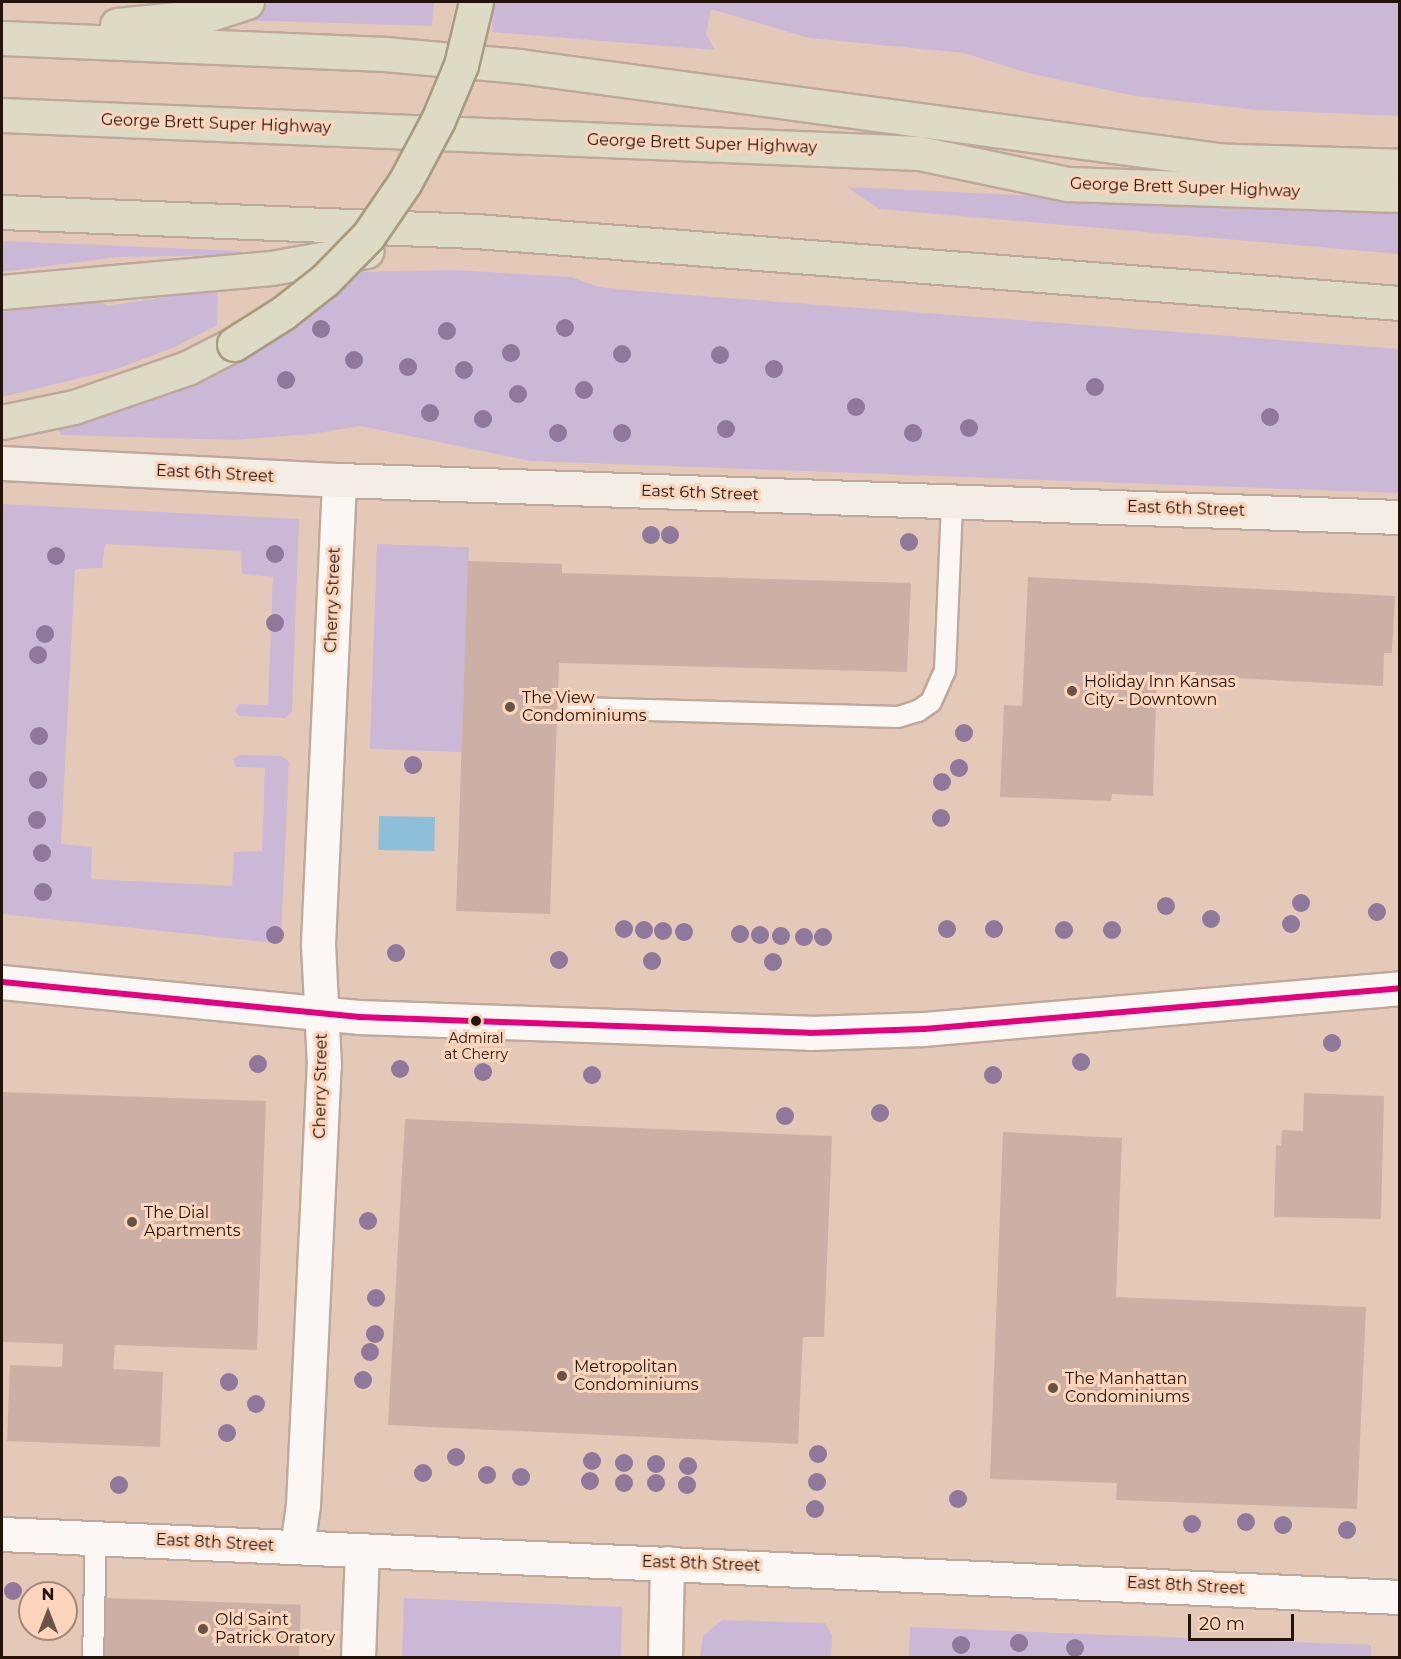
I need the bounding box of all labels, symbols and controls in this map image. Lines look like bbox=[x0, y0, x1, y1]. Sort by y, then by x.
street label: George Brett Super Highway bbox=[101, 110, 331, 138]
street label: George Brett Super Highway bbox=[587, 130, 817, 158]
street label: George Brett Super Highway bbox=[1070, 174, 1300, 202]
street label: East 6th Street bbox=[156, 461, 274, 487]
street label: East 6th Street bbox=[641, 481, 759, 505]
street label: East 6th Street bbox=[1127, 497, 1245, 521]
street label: Cherry Street bbox=[322, 547, 344, 653]
place label: Holiday Inn Kansas City - Downtown bbox=[1084, 672, 1236, 710]
marker: Holiday Inn Kansas City - Downtown bbox=[1065, 684, 1079, 698]
place label: The View Condominiums bbox=[522, 688, 647, 726]
marker: The View Condominiums bbox=[503, 700, 517, 714]
marker: Admiral at Cherry bbox=[470, 1015, 482, 1027]
place label: Admiral at Cherry bbox=[444, 1030, 508, 1062]
street label: Cherry Street bbox=[310, 1033, 332, 1139]
place label: The Dial Apartments bbox=[144, 1203, 241, 1241]
marker: The Dial Apartments bbox=[125, 1215, 139, 1229]
place label: Metropolitan Condominiums bbox=[574, 1357, 699, 1395]
marker: Metropolitan Condominiums bbox=[555, 1369, 569, 1383]
place label: The Manhattan Condominiums bbox=[1065, 1369, 1190, 1407]
marker: The Manhattan Condominiums bbox=[1046, 1381, 1060, 1395]
street label: East 8th Street bbox=[155, 1530, 275, 1556]
street label: East 8th Street bbox=[641, 1552, 761, 1576]
street label: East 8th Street bbox=[1126, 1573, 1246, 1599]
north arrow bbox=[18, 1581, 78, 1641]
text: N bbox=[42, 1585, 54, 1604]
scale bar bbox=[1191, 1602, 1298, 1640]
place label: Old Saint Patrick Oratory bbox=[215, 1610, 335, 1648]
text: 20 m bbox=[1199, 1613, 1245, 1635]
marker: Old Saint Patrick Oratory bbox=[196, 1622, 210, 1636]

